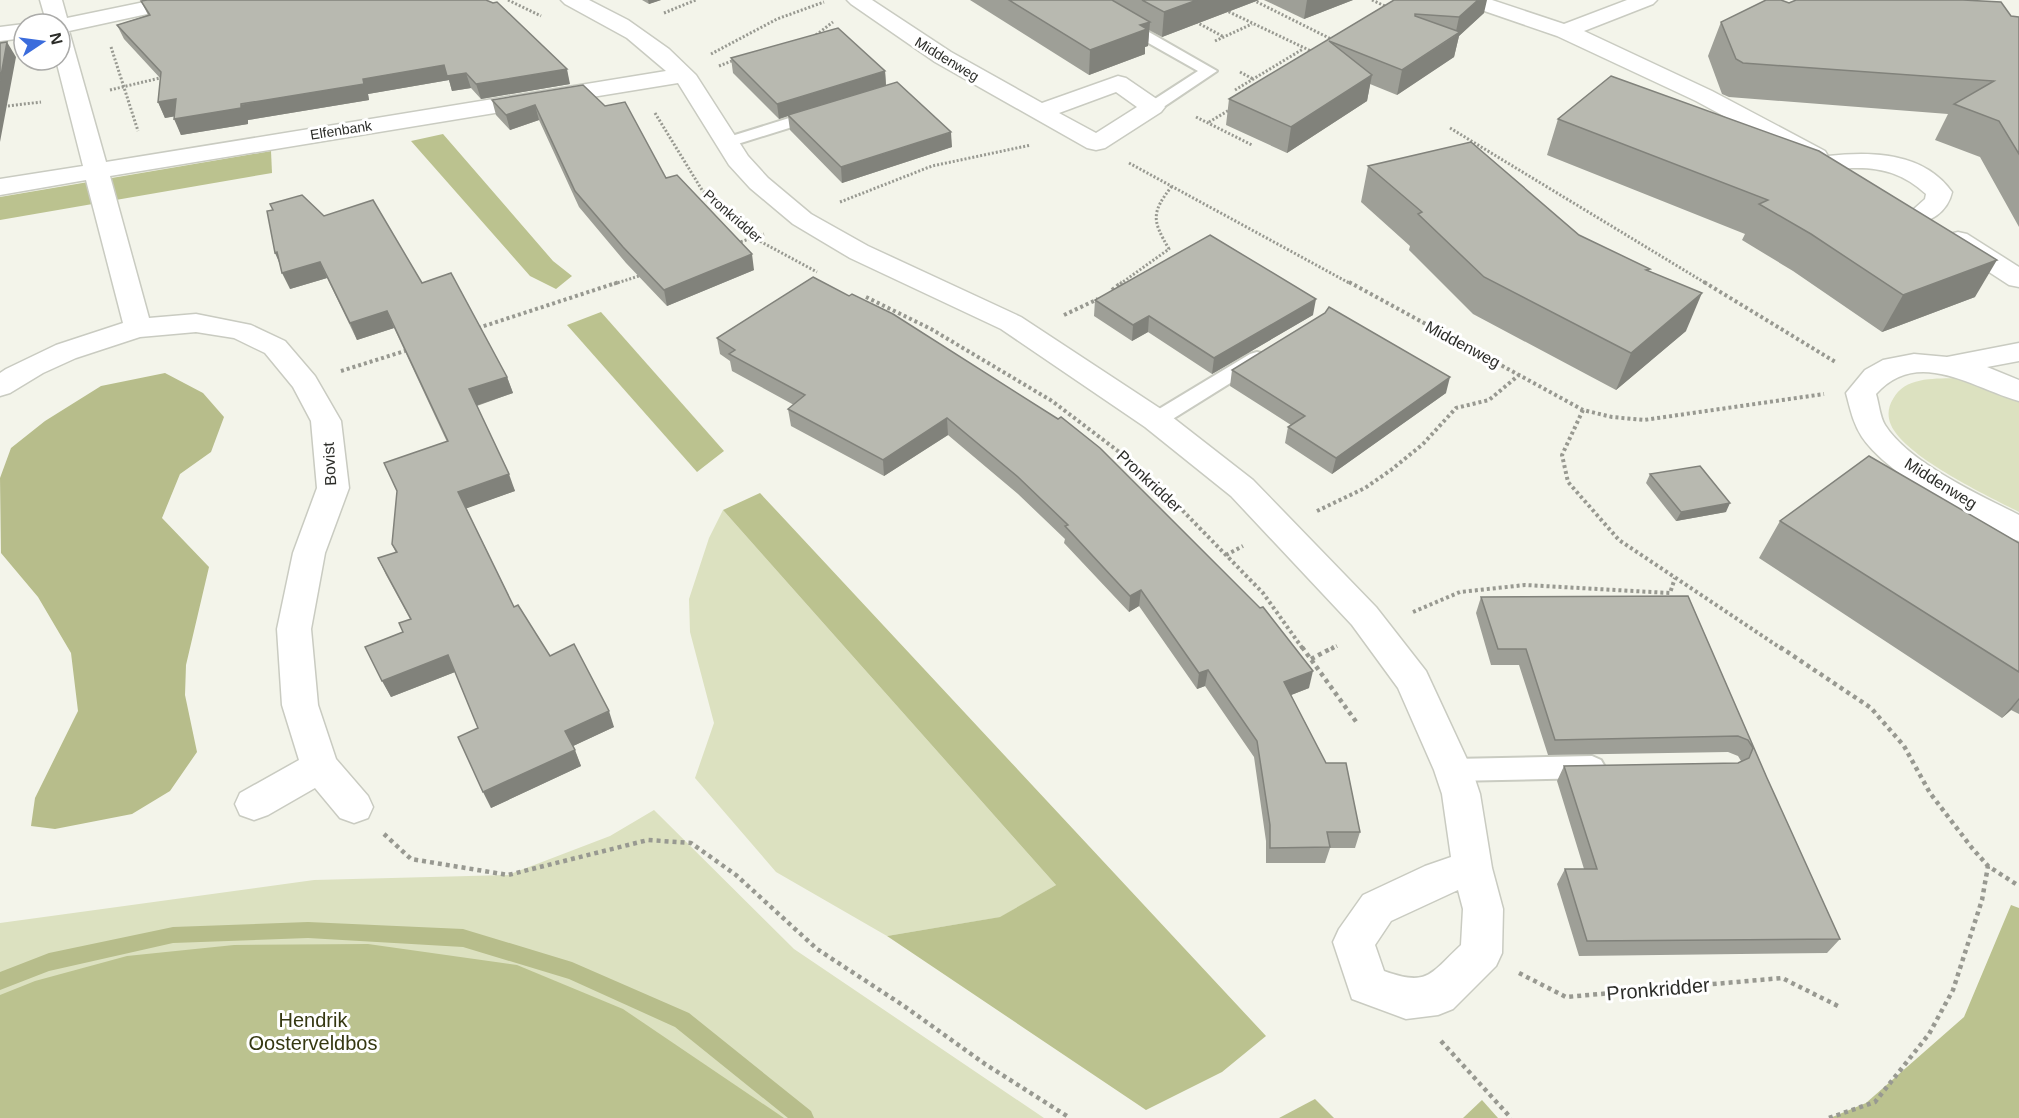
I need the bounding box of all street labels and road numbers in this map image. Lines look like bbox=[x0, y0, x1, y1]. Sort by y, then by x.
street label: Middenweg bbox=[912, 34, 982, 84]
street label: Elfenbank bbox=[309, 117, 374, 143]
street label: Pronkridder bbox=[700, 186, 766, 246]
street label: Middenweg bbox=[1423, 318, 1503, 371]
street label: Bovist bbox=[320, 441, 339, 486]
street label: Pronkridder bbox=[1114, 447, 1186, 516]
street label: Middenweg bbox=[1902, 455, 1980, 512]
street label: Pronkridder bbox=[1606, 974, 1711, 1004]

